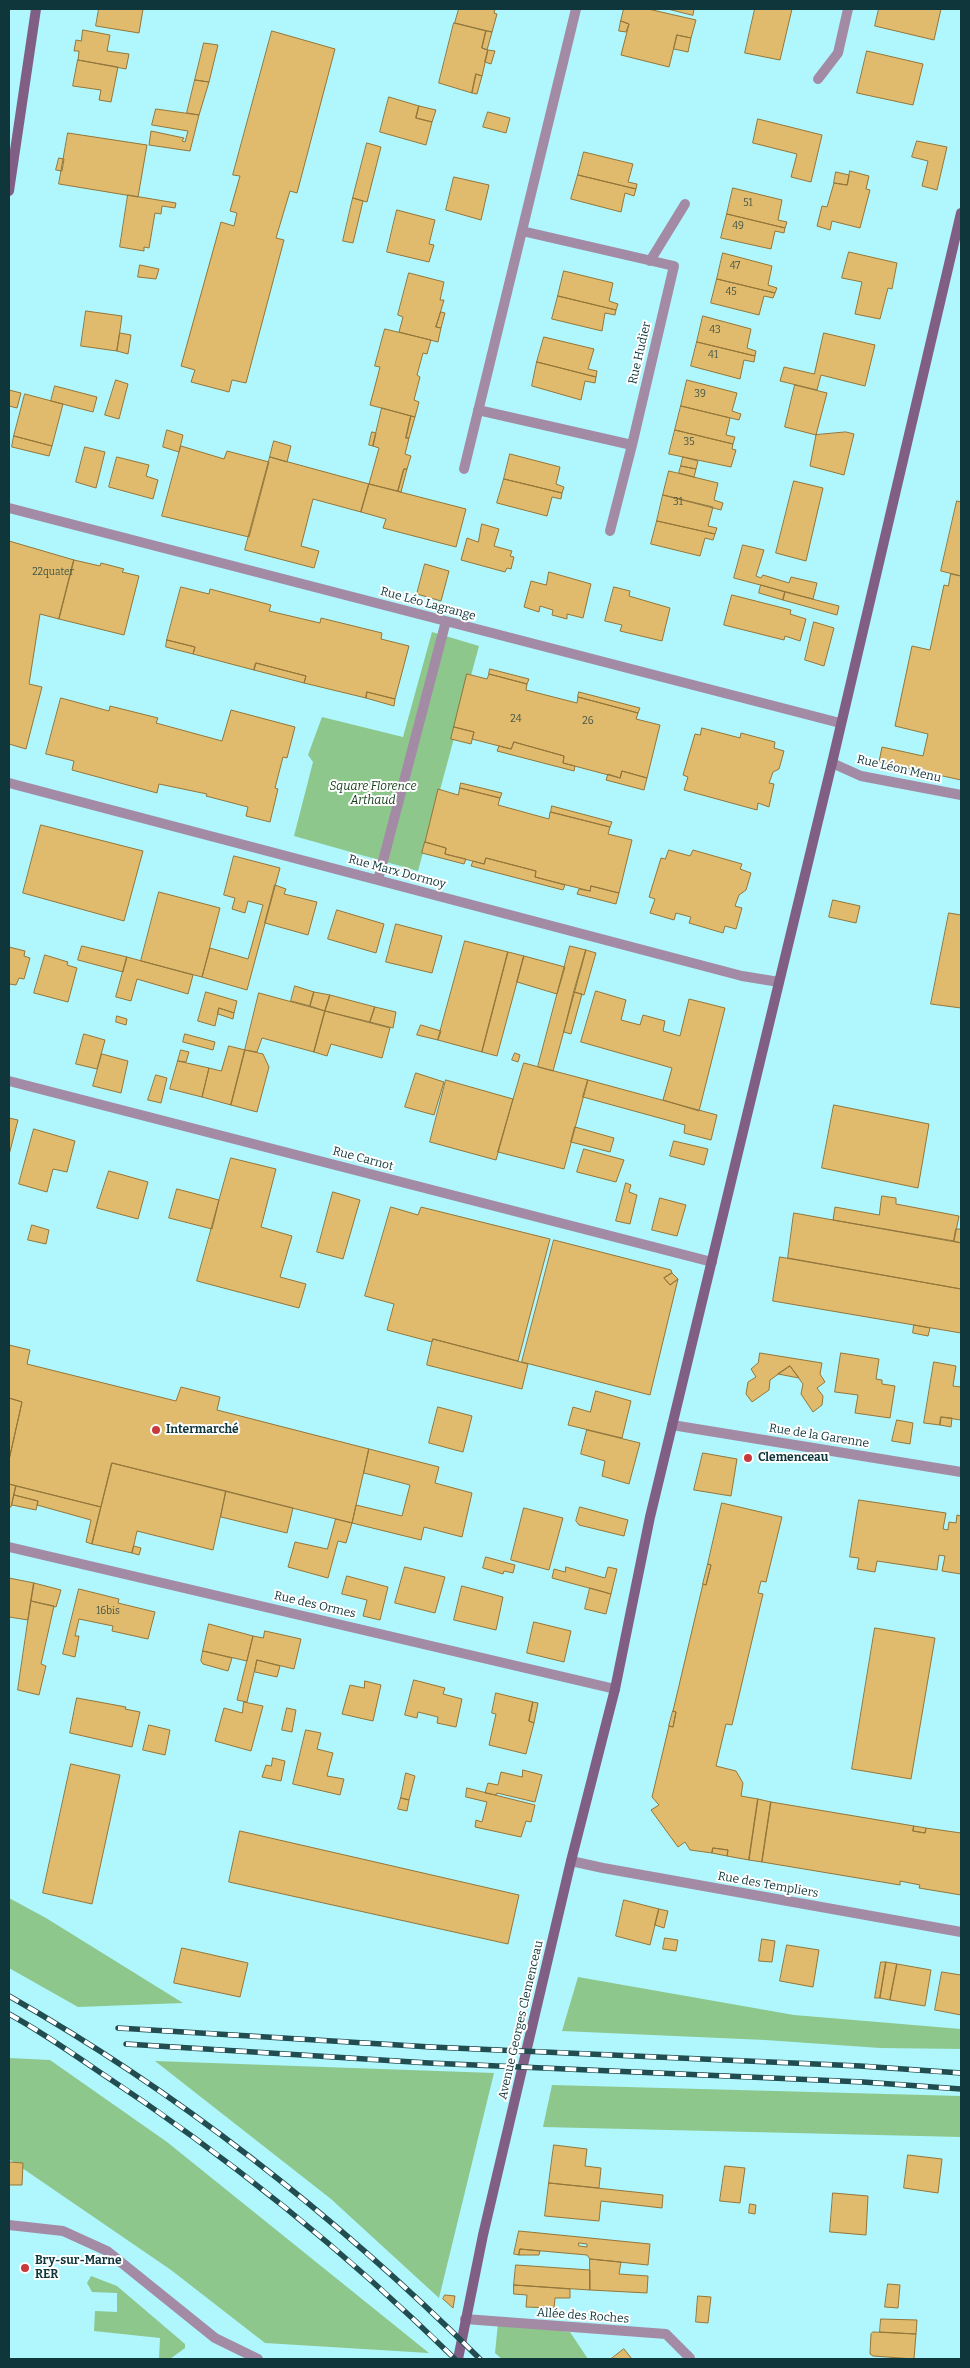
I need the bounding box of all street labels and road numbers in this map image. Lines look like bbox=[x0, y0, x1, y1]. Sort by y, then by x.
street label: Rue Hudier bbox=[626, 320, 654, 386]
street label: Rue Léo Lagrange bbox=[379, 584, 477, 624]
street label: Rue Léon Menu bbox=[855, 752, 943, 786]
street label: Rue Marx Dormoy bbox=[347, 852, 447, 892]
street label: Rue Carnot bbox=[331, 1144, 395, 1174]
street label: Rue de la Garenne bbox=[768, 1421, 870, 1451]
street label: Rue des Ormes bbox=[273, 1589, 357, 1621]
street label: Rue des Templiers bbox=[717, 1869, 819, 1901]
street label: Avenue Georges Clemenceau bbox=[496, 1939, 546, 2101]
street label: Allée des Roches bbox=[536, 2306, 630, 2326]

